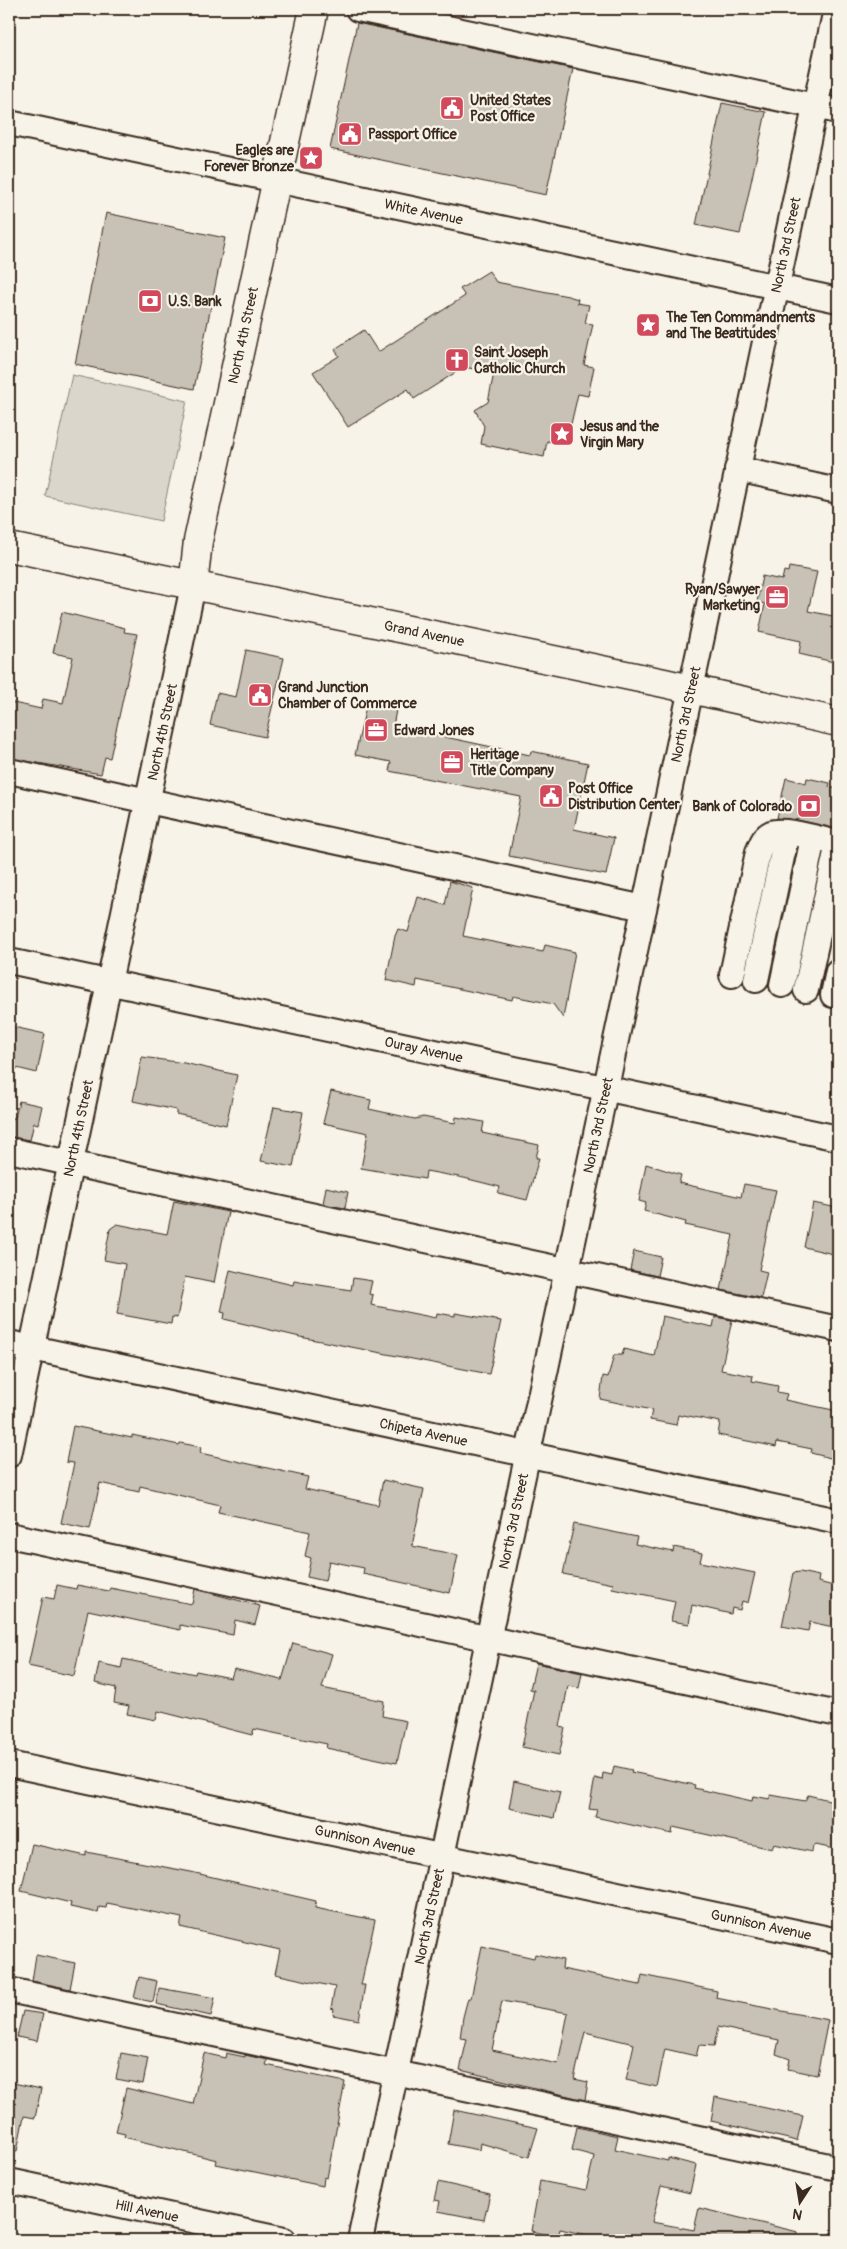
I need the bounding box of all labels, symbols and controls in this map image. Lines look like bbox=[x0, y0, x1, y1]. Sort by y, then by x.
place label: United States Post Office bbox=[470, 92, 552, 125]
public building icon: United States Post Office bbox=[439, 95, 465, 121]
public building icon: Passport Office bbox=[337, 121, 363, 147]
place label: Passport Office bbox=[368, 126, 458, 143]
place label: Eagles are Forever Bronze bbox=[204, 142, 295, 175]
place icon: Eagles are Forever Bronze bbox=[298, 145, 324, 171]
street label: White Avenue bbox=[383, 195, 465, 228]
street label: North 3rd Street bbox=[767, 195, 804, 294]
street label: North 4th Street bbox=[224, 285, 262, 385]
bank icon: U.S. Bank bbox=[137, 288, 163, 314]
place label: U.S. Bank bbox=[168, 293, 222, 310]
place label: The Ten Commandments and The Beatitudes bbox=[665, 309, 816, 342]
place icon: The Ten Commandments and The Beatitudes bbox=[635, 312, 661, 338]
place label: Saint Joseph Catholic Church bbox=[474, 344, 566, 377]
church icon: Saint Joseph Catholic Church bbox=[444, 347, 470, 373]
place label: Jesus and the Virgin Mary bbox=[580, 418, 660, 451]
place icon: Jesus and the Virgin Mary bbox=[549, 421, 575, 447]
place label: Ryan/Sawyer Marketing bbox=[685, 581, 761, 614]
office icon: Ryan/Sawyer Marketing bbox=[764, 584, 790, 610]
street label: Grand Avenue bbox=[383, 617, 466, 650]
street label: North 3rd Street bbox=[667, 664, 704, 764]
place label: Grand Junction Chamber of Commerce bbox=[278, 679, 418, 712]
street label: North 4th Street bbox=[144, 682, 181, 782]
public building icon: Grand Junction Chamber of Commerce bbox=[247, 682, 273, 708]
office icon: Edward Jones bbox=[363, 717, 389, 743]
place label: Edward Jones bbox=[394, 722, 475, 739]
place label: Heritage Title Company bbox=[469, 746, 554, 779]
office icon: Heritage Title Company bbox=[439, 749, 465, 775]
place label: Post Office Distribution Center bbox=[568, 780, 681, 813]
public building icon: Post Office Distribution Center bbox=[538, 783, 564, 809]
bank icon: Bank of Colorado bbox=[796, 793, 822, 819]
place label: Bank of Colorado bbox=[692, 798, 792, 815]
street label: Ouray Avenue bbox=[383, 1033, 464, 1066]
street label: North 3rd Street bbox=[579, 1075, 616, 1175]
street label: North 4th Street bbox=[60, 1078, 97, 1178]
street label: Chipeta Avenue bbox=[378, 1414, 469, 1450]
street label: North 3rd Street bbox=[495, 1471, 532, 1571]
street label: Gunnison Avenue bbox=[313, 1821, 417, 1859]
street label: North 3rd Street bbox=[411, 1866, 448, 1966]
street label: Gunnison Avenue bbox=[709, 1906, 813, 1944]
north arrow bbox=[774, 2176, 824, 2226]
street label: Hill Avenue bbox=[114, 2196, 180, 2226]
text: N bbox=[791, 2205, 804, 2224]

